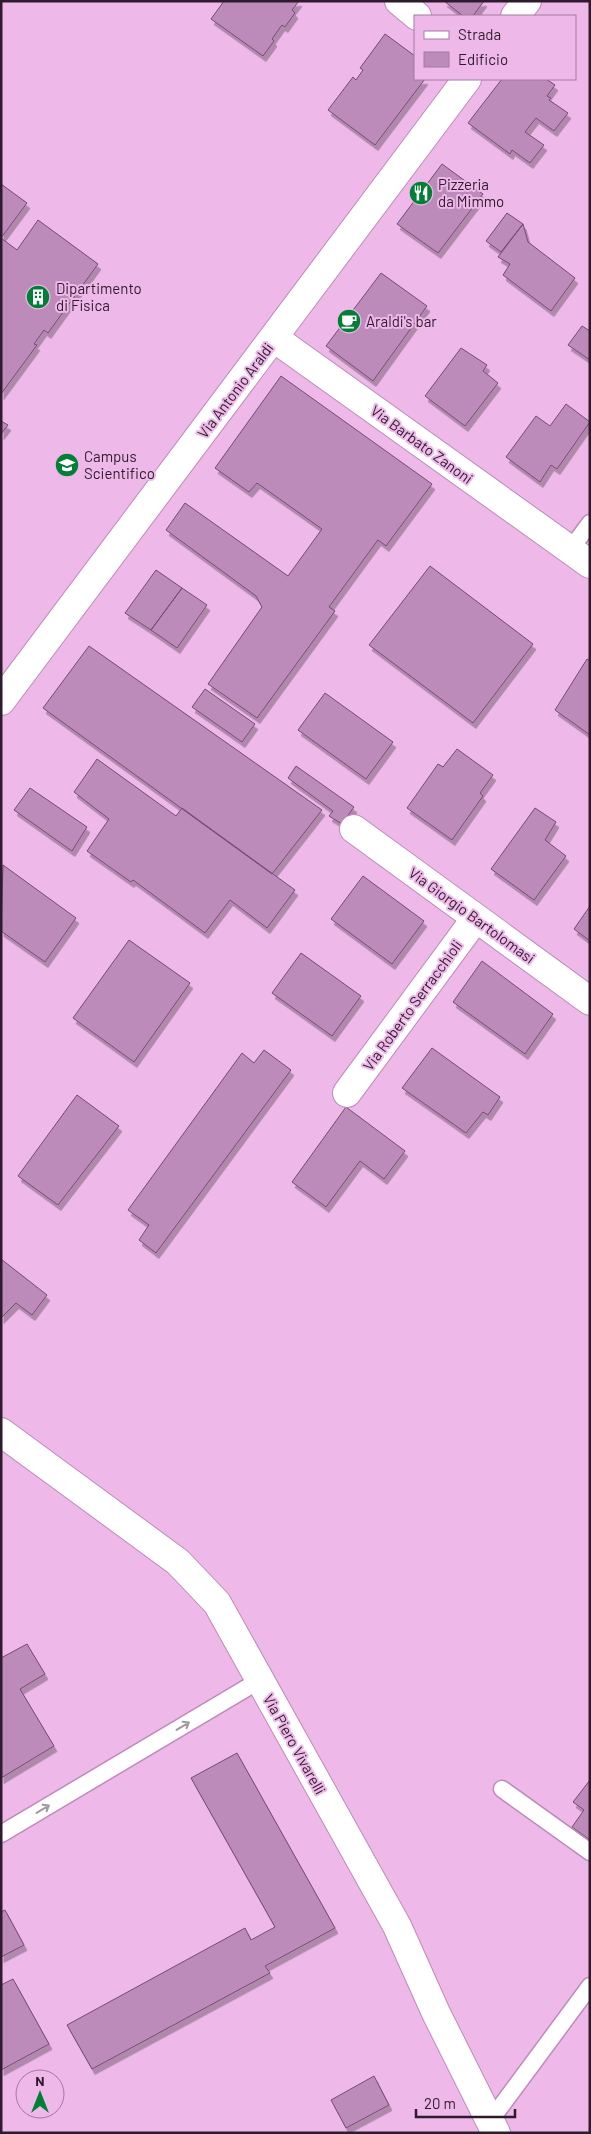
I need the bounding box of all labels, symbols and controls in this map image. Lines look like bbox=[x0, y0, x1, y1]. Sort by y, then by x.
legend bbox=[414, 15, 576, 80]
text: Strada bbox=[458, 25, 501, 43]
text: Edificio bbox=[458, 50, 508, 68]
place label: Pizzeria da Mimmo bbox=[438, 175, 504, 210]
restaurant icon: Pizzeria da Mimmo bbox=[408, 180, 434, 206]
place label: Dipartimento di Fisica bbox=[56, 279, 142, 314]
building icon: Dipartimento di Fisica bbox=[25, 284, 51, 310]
cafe icon: Araldi's bar bbox=[336, 308, 362, 334]
place label: Araldi's bar bbox=[366, 312, 437, 330]
street label: Via Antonio Araldi bbox=[193, 339, 277, 441]
street label: Via Barbato Zanoni bbox=[367, 401, 477, 487]
place label: Campus Scientifico bbox=[84, 447, 155, 482]
school or university icon: Campus Scientifico bbox=[54, 452, 80, 478]
street label: Via Giorgio Bartolomasi bbox=[405, 863, 539, 967]
street label: Via Roberto Serracchioli bbox=[359, 936, 465, 1074]
street label: Via Piero Vivarelli bbox=[260, 1691, 330, 1797]
one-way arrow bbox=[175, 1721, 189, 1731]
one-way arrow bbox=[36, 1804, 50, 1814]
north arrow bbox=[15, 2069, 65, 2119]
text: N bbox=[35, 2072, 45, 2089]
scale bar bbox=[416, 2086, 515, 2118]
text: 20 m bbox=[424, 2094, 456, 2112]

